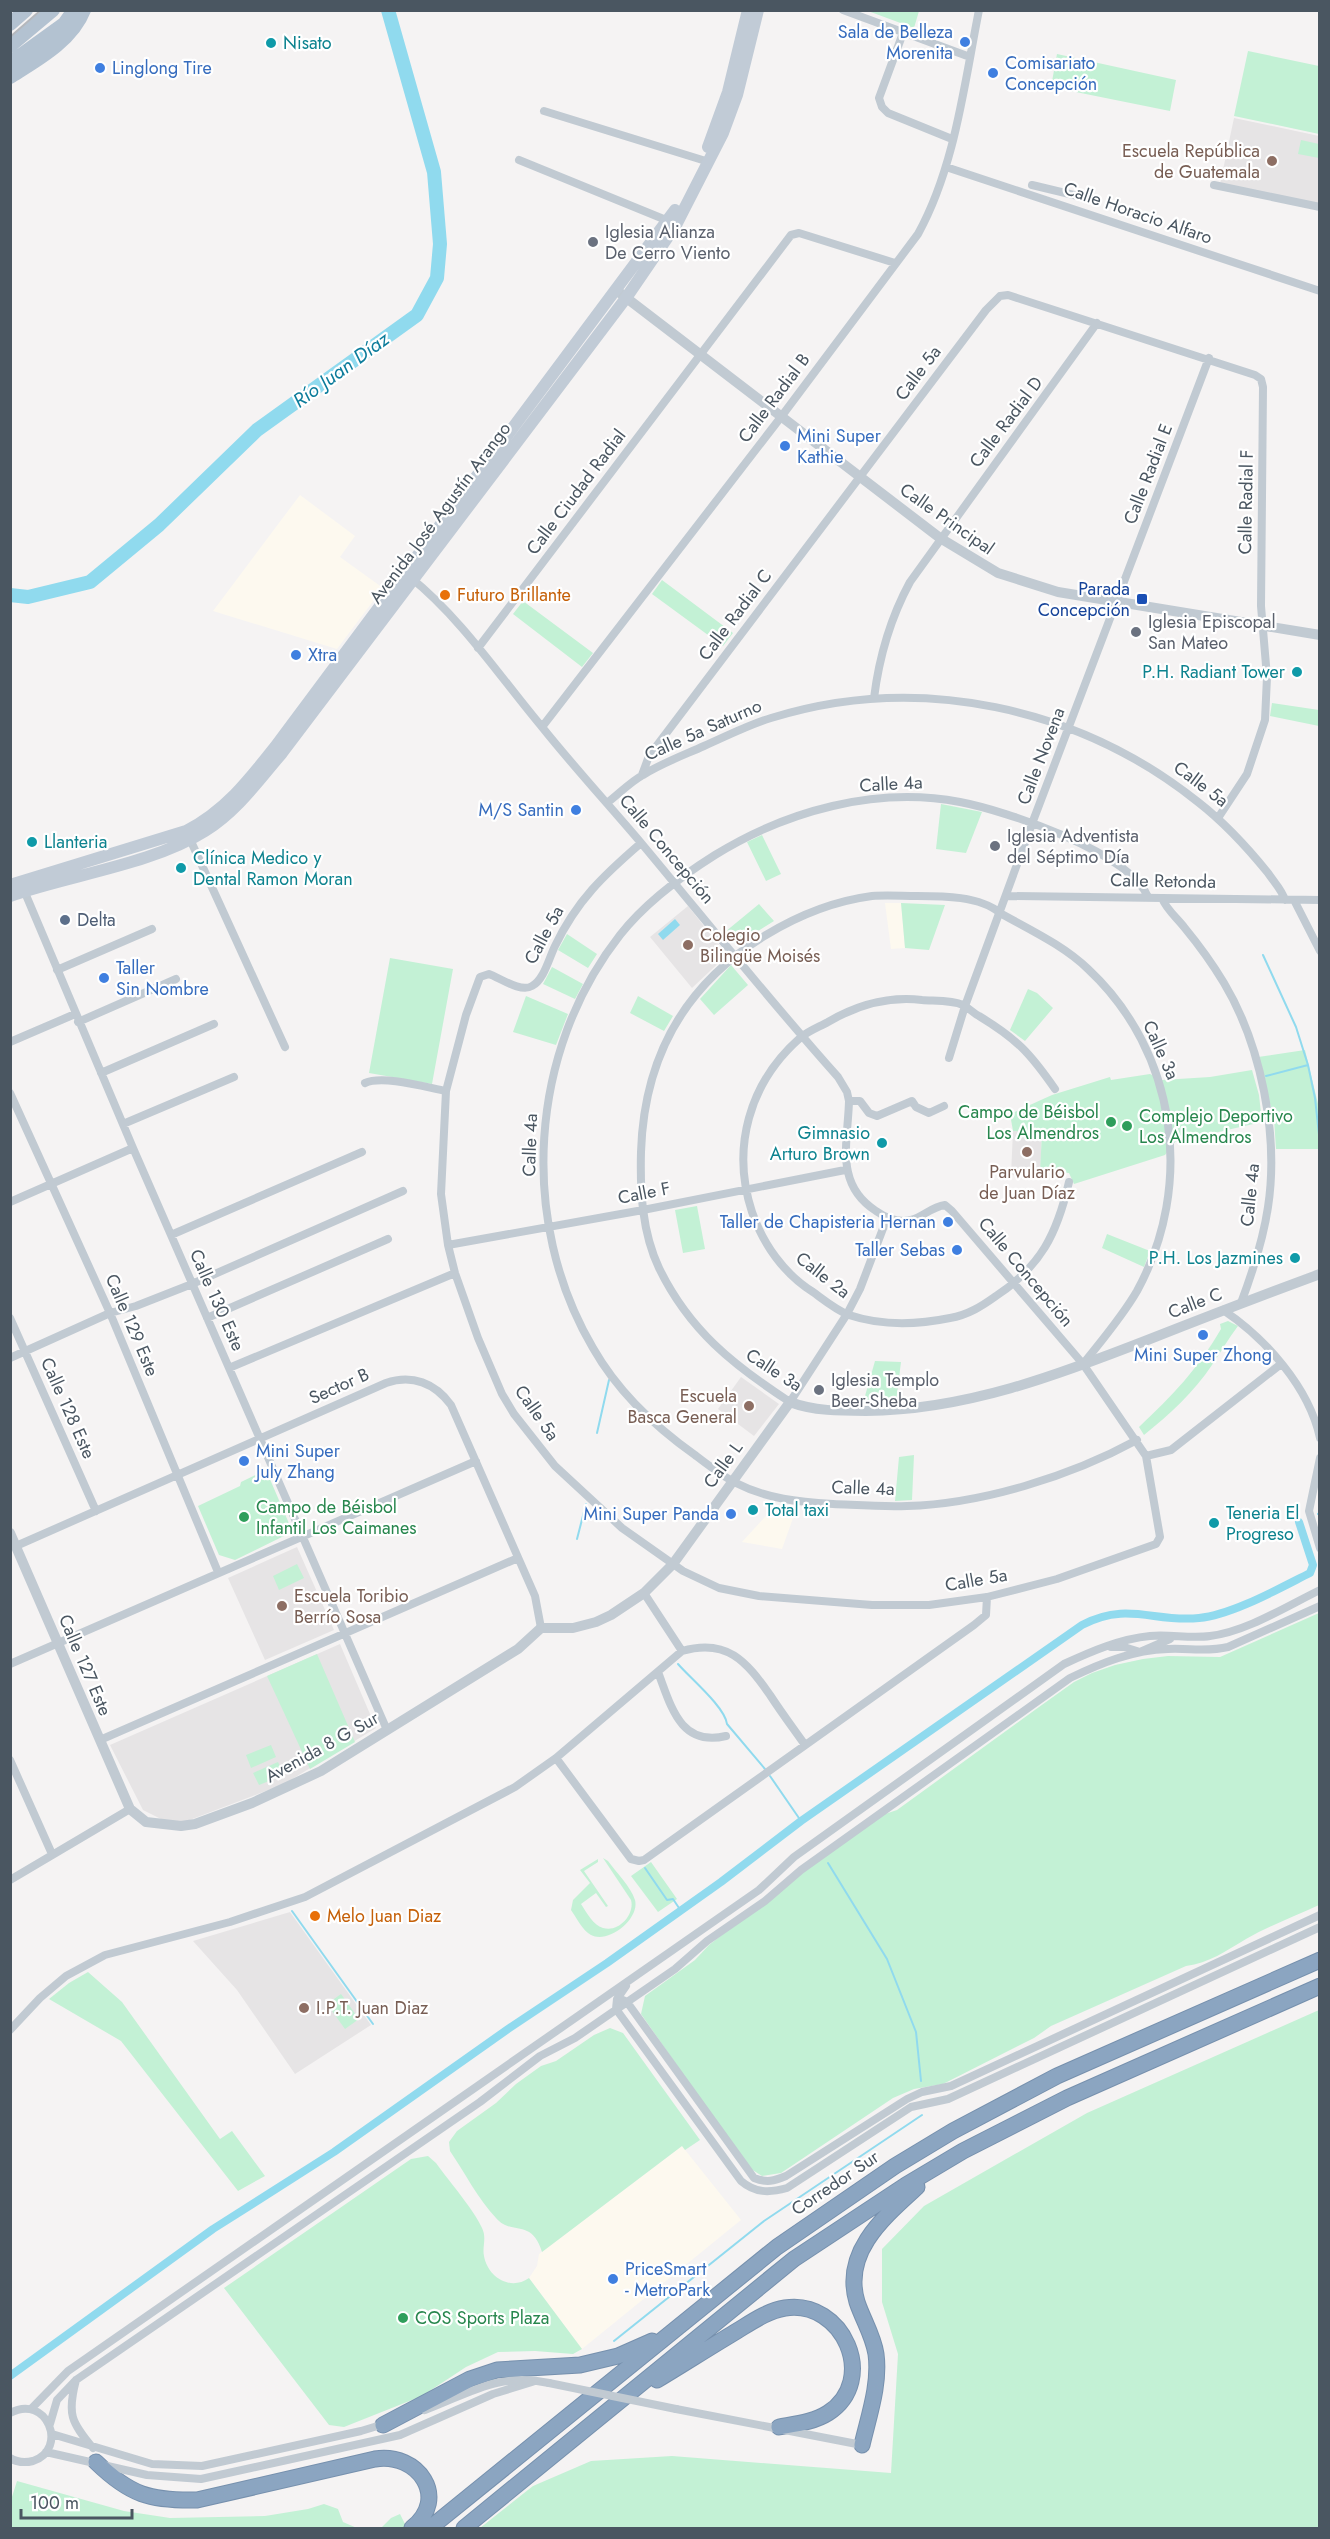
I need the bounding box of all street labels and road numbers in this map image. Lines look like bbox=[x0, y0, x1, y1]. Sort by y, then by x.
street label: Calle Horacio Alfaro bbox=[1060, 175, 1216, 251]
street label: Calle 5a bbox=[889, 340, 947, 406]
street label: Calle Radial B bbox=[732, 348, 816, 448]
street label: Calle Radial D bbox=[963, 371, 1049, 473]
street label: Avenida José Agustín Arango bbox=[363, 417, 517, 609]
street label: Calle Radial E bbox=[1117, 420, 1179, 528]
street label: Calle Ciudad Radial bbox=[520, 424, 632, 560]
street label: Calle Radial F bbox=[1232, 449, 1260, 555]
street label: Calle Principal bbox=[894, 477, 1000, 561]
street label: Calle Radial C bbox=[692, 564, 778, 666]
street label: Calle 5a Saturno bbox=[640, 692, 766, 767]
street label: Calle Novena bbox=[1010, 704, 1072, 808]
street label: Calle 5a bbox=[1168, 755, 1234, 813]
street label: Calle 4a bbox=[859, 769, 923, 799]
street label: Calle Concepción bbox=[613, 788, 721, 910]
street label: Calle Retonda bbox=[1110, 867, 1216, 895]
street label: Calle 5a bbox=[518, 901, 570, 969]
street label: Calle 3a bbox=[1136, 1016, 1186, 1084]
street label: Calle 4a bbox=[516, 1113, 544, 1177]
street label: Calle 4a bbox=[1234, 1162, 1266, 1228]
street label: Calle F bbox=[616, 1175, 672, 1211]
street label: Calle Concepción bbox=[972, 1211, 1080, 1333]
street label: Calle 130 Este bbox=[183, 1245, 251, 1355]
street label: Calle 2a bbox=[790, 1245, 856, 1305]
street label: Calle 129 Este bbox=[99, 1270, 165, 1380]
street label: Calle C bbox=[1164, 1281, 1226, 1325]
street label: Calle 3a bbox=[741, 1342, 807, 1398]
street label: Calle 128 Este bbox=[34, 1353, 102, 1463]
street label: Sector B bbox=[305, 1361, 373, 1411]
street label: Calle 5a bbox=[508, 1380, 566, 1446]
street label: Calle L bbox=[697, 1436, 749, 1494]
street label: Calle 4a bbox=[831, 1474, 895, 1502]
street label: Calle 5a bbox=[943, 1562, 1009, 1598]
street label: Calle 127 Este bbox=[52, 1610, 118, 1720]
street label: Avenida 8 G Sur bbox=[260, 1705, 384, 1789]
street label: Corredor Sur bbox=[786, 2144, 885, 2222]

